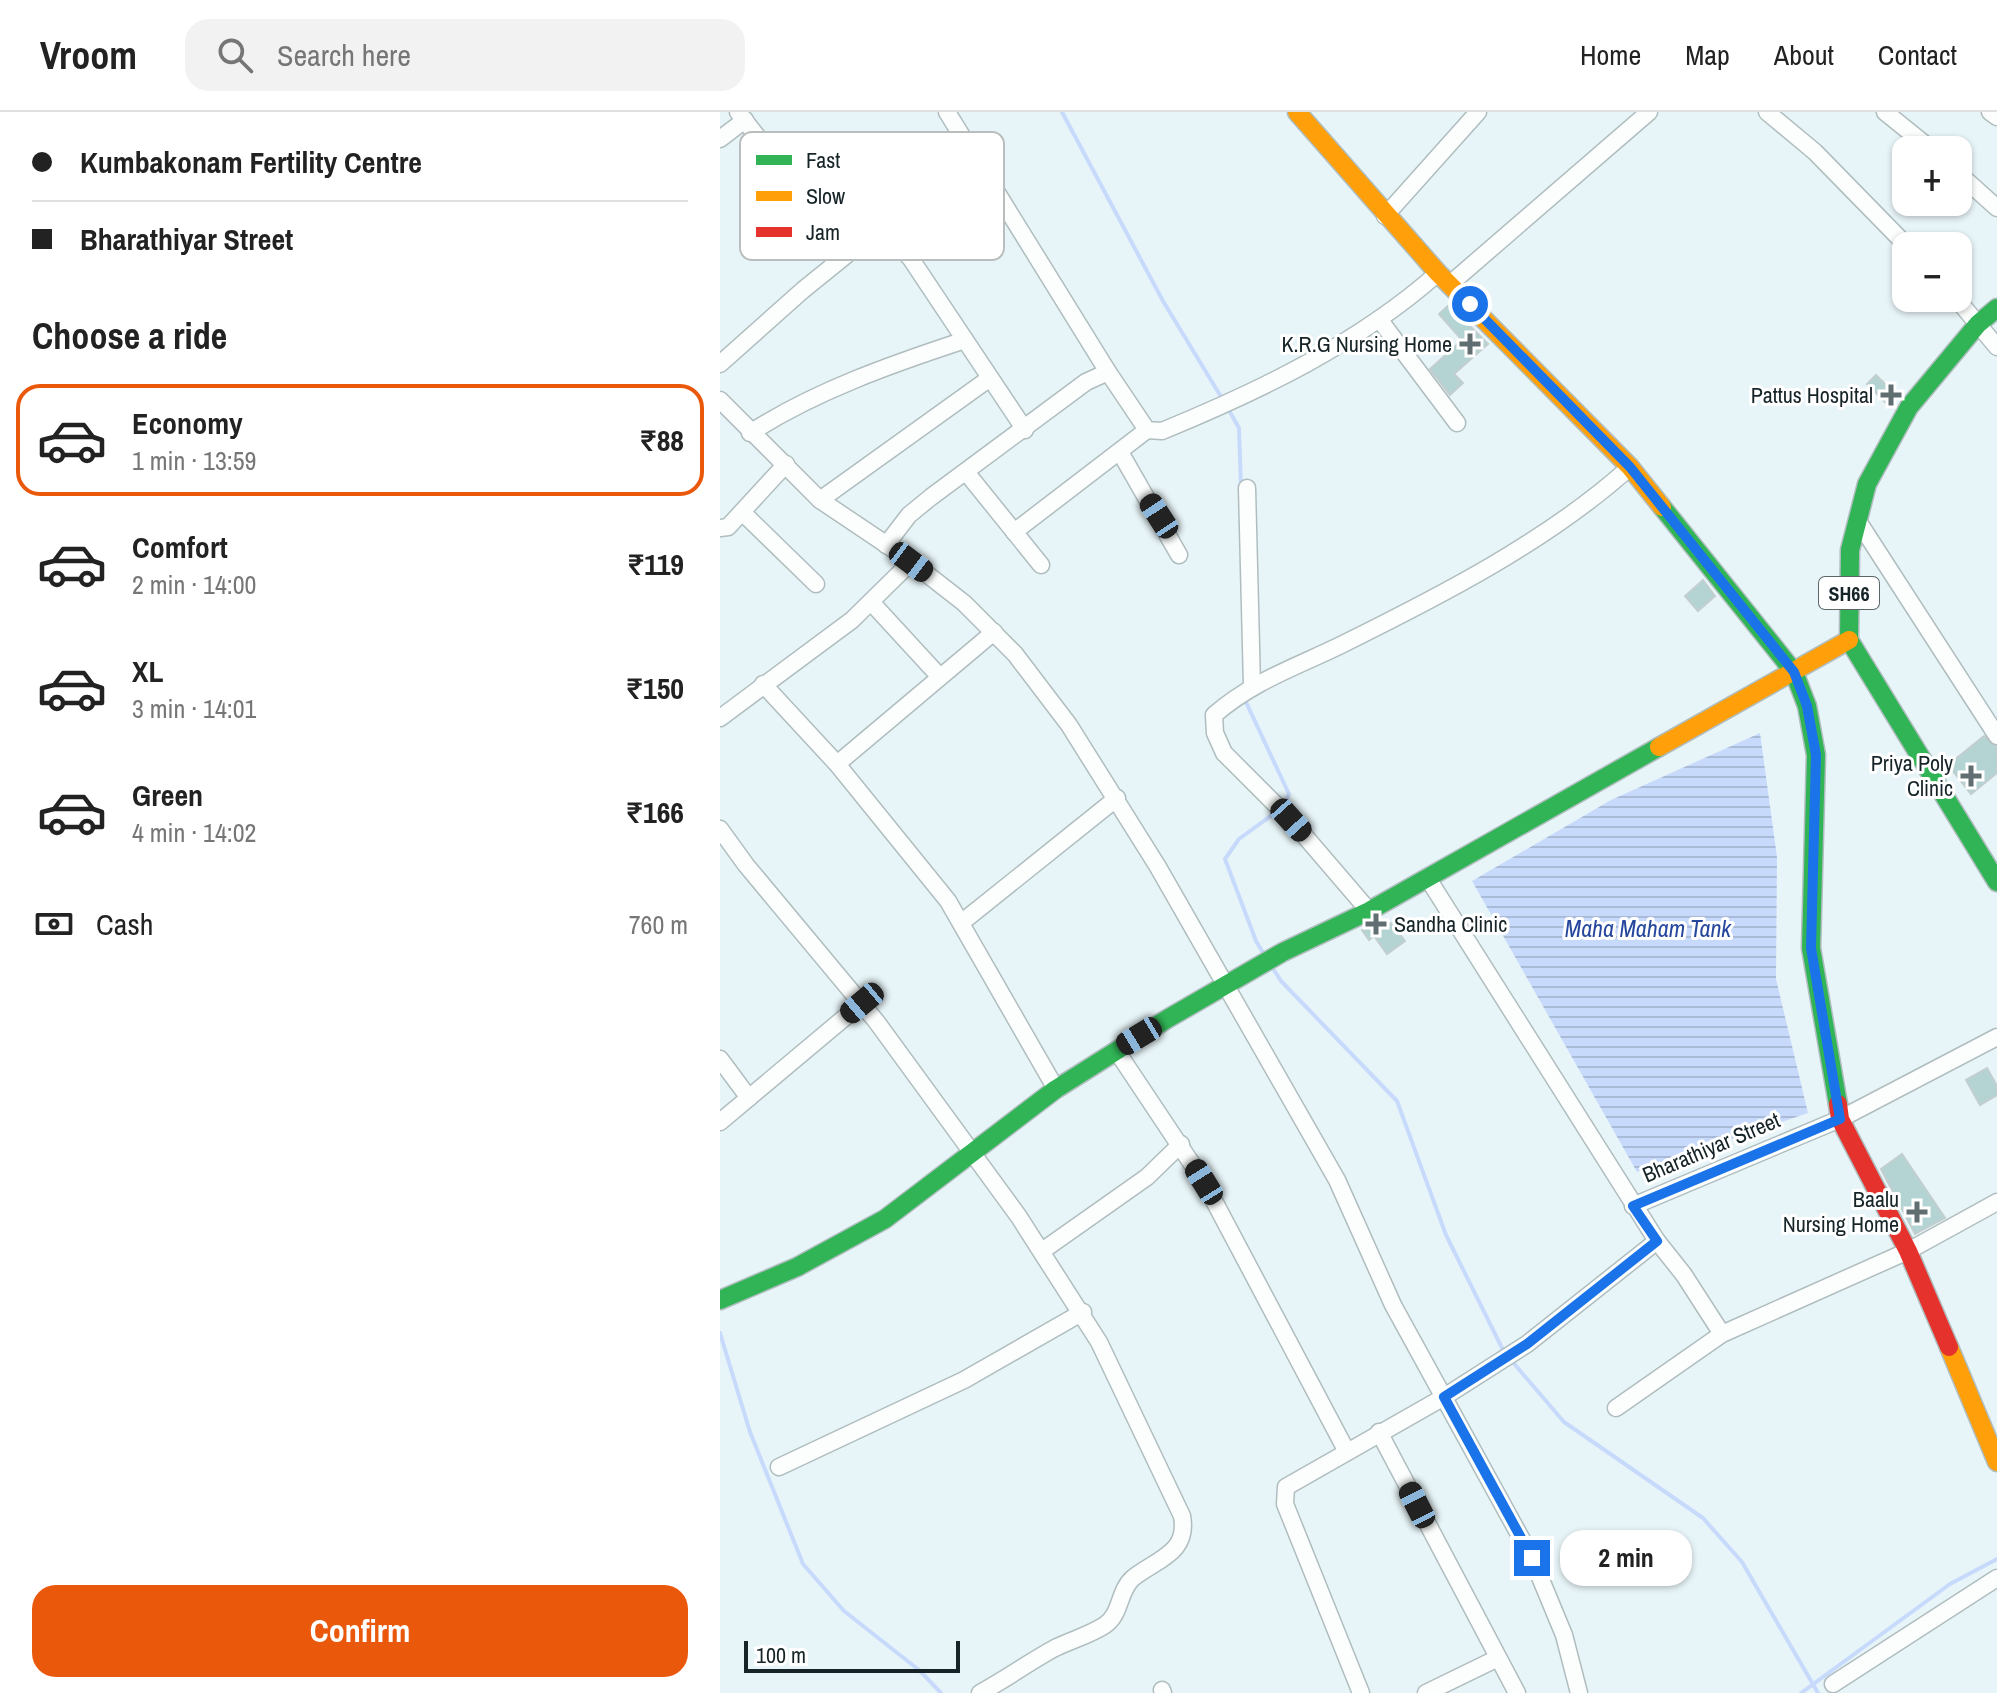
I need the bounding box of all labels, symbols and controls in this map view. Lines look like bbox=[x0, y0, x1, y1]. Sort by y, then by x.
search box bbox=[185, 19, 745, 91]
text: Vroom bbox=[40, 30, 137, 81]
icon: search bbox=[213, 33, 257, 77]
text: Search here bbox=[277, 35, 411, 75]
text: Home bbox=[1580, 36, 1641, 74]
text: Map bbox=[1685, 36, 1730, 74]
text: About bbox=[1774, 36, 1834, 74]
text: Contact bbox=[1878, 36, 1957, 74]
legend bbox=[740, 132, 1004, 260]
map controls bbox=[1892, 136, 1972, 312]
button: + bbox=[1892, 136, 1972, 216]
text: Kumbakonam Fertility Centre bbox=[80, 142, 422, 182]
text: Fast bbox=[806, 145, 840, 175]
text: Slow bbox=[806, 181, 845, 211]
text: Jam bbox=[806, 217, 840, 247]
text: Bharathiyar Street bbox=[80, 219, 293, 259]
button: − bbox=[1892, 232, 1972, 312]
route start bbox=[1452, 286, 1488, 322]
text: Choose a ride bbox=[32, 312, 227, 360]
place label: K.R.G Nursing Home bbox=[1282, 329, 1452, 359]
marker: K.R.G Nursing Home bbox=[1459, 333, 1481, 355]
place label: Pattus Hospital bbox=[1751, 380, 1873, 410]
marker: Pattus Hospital bbox=[1880, 384, 1902, 406]
text: Economy bbox=[132, 403, 243, 443]
icon: car bbox=[36, 404, 108, 476]
text: ₹88 bbox=[639, 420, 684, 460]
text: 1 min · 13:59 bbox=[132, 443, 256, 478]
car bbox=[1136, 489, 1182, 543]
text: Comfort bbox=[132, 527, 228, 567]
icon: car bbox=[36, 528, 108, 600]
car bbox=[885, 538, 937, 586]
text: ₹119 bbox=[627, 544, 684, 584]
text: 2 min · 14:00 bbox=[132, 567, 256, 602]
road number: SH66 bbox=[1819, 577, 1879, 609]
text: XL bbox=[132, 651, 163, 691]
icon: car bbox=[36, 652, 108, 724]
text: ₹150 bbox=[626, 668, 684, 708]
text: 3 min · 14:01 bbox=[132, 691, 256, 726]
place label: Priya Poly Clinic bbox=[1871, 748, 1953, 803]
marker: Priya Poly Clinic bbox=[1960, 765, 1982, 787]
text: Green bbox=[132, 775, 203, 815]
icon: car bbox=[36, 776, 108, 848]
text: ₹166 bbox=[626, 792, 684, 832]
car bbox=[1266, 794, 1316, 846]
text: 4 min · 14:02 bbox=[132, 815, 256, 850]
icon: cash bbox=[32, 902, 76, 946]
text: Cash bbox=[96, 904, 153, 944]
text: 760 m bbox=[629, 907, 688, 942]
place label: Sandha Clinic bbox=[1394, 909, 1507, 939]
water label: Maha Maham Tank bbox=[1565, 912, 1732, 944]
marker: Sandha Clinic bbox=[1365, 913, 1387, 935]
car bbox=[836, 978, 888, 1028]
car bbox=[1112, 1013, 1166, 1059]
street label: Bharathiyar Street bbox=[1638, 1105, 1784, 1189]
car bbox=[1181, 1155, 1227, 1209]
place label: Baalu Nursing Home bbox=[1783, 1184, 1899, 1239]
marker: Baalu Nursing Home bbox=[1906, 1201, 1928, 1223]
car bbox=[1395, 1478, 1439, 1532]
callout: 2 min bbox=[1560, 1530, 1692, 1586]
route end bbox=[1514, 1540, 1550, 1576]
text: 2 min bbox=[1598, 1540, 1654, 1575]
button: Confirm bbox=[32, 1585, 688, 1677]
scale bar bbox=[744, 1637, 960, 1673]
text: 100 m bbox=[756, 1640, 806, 1670]

